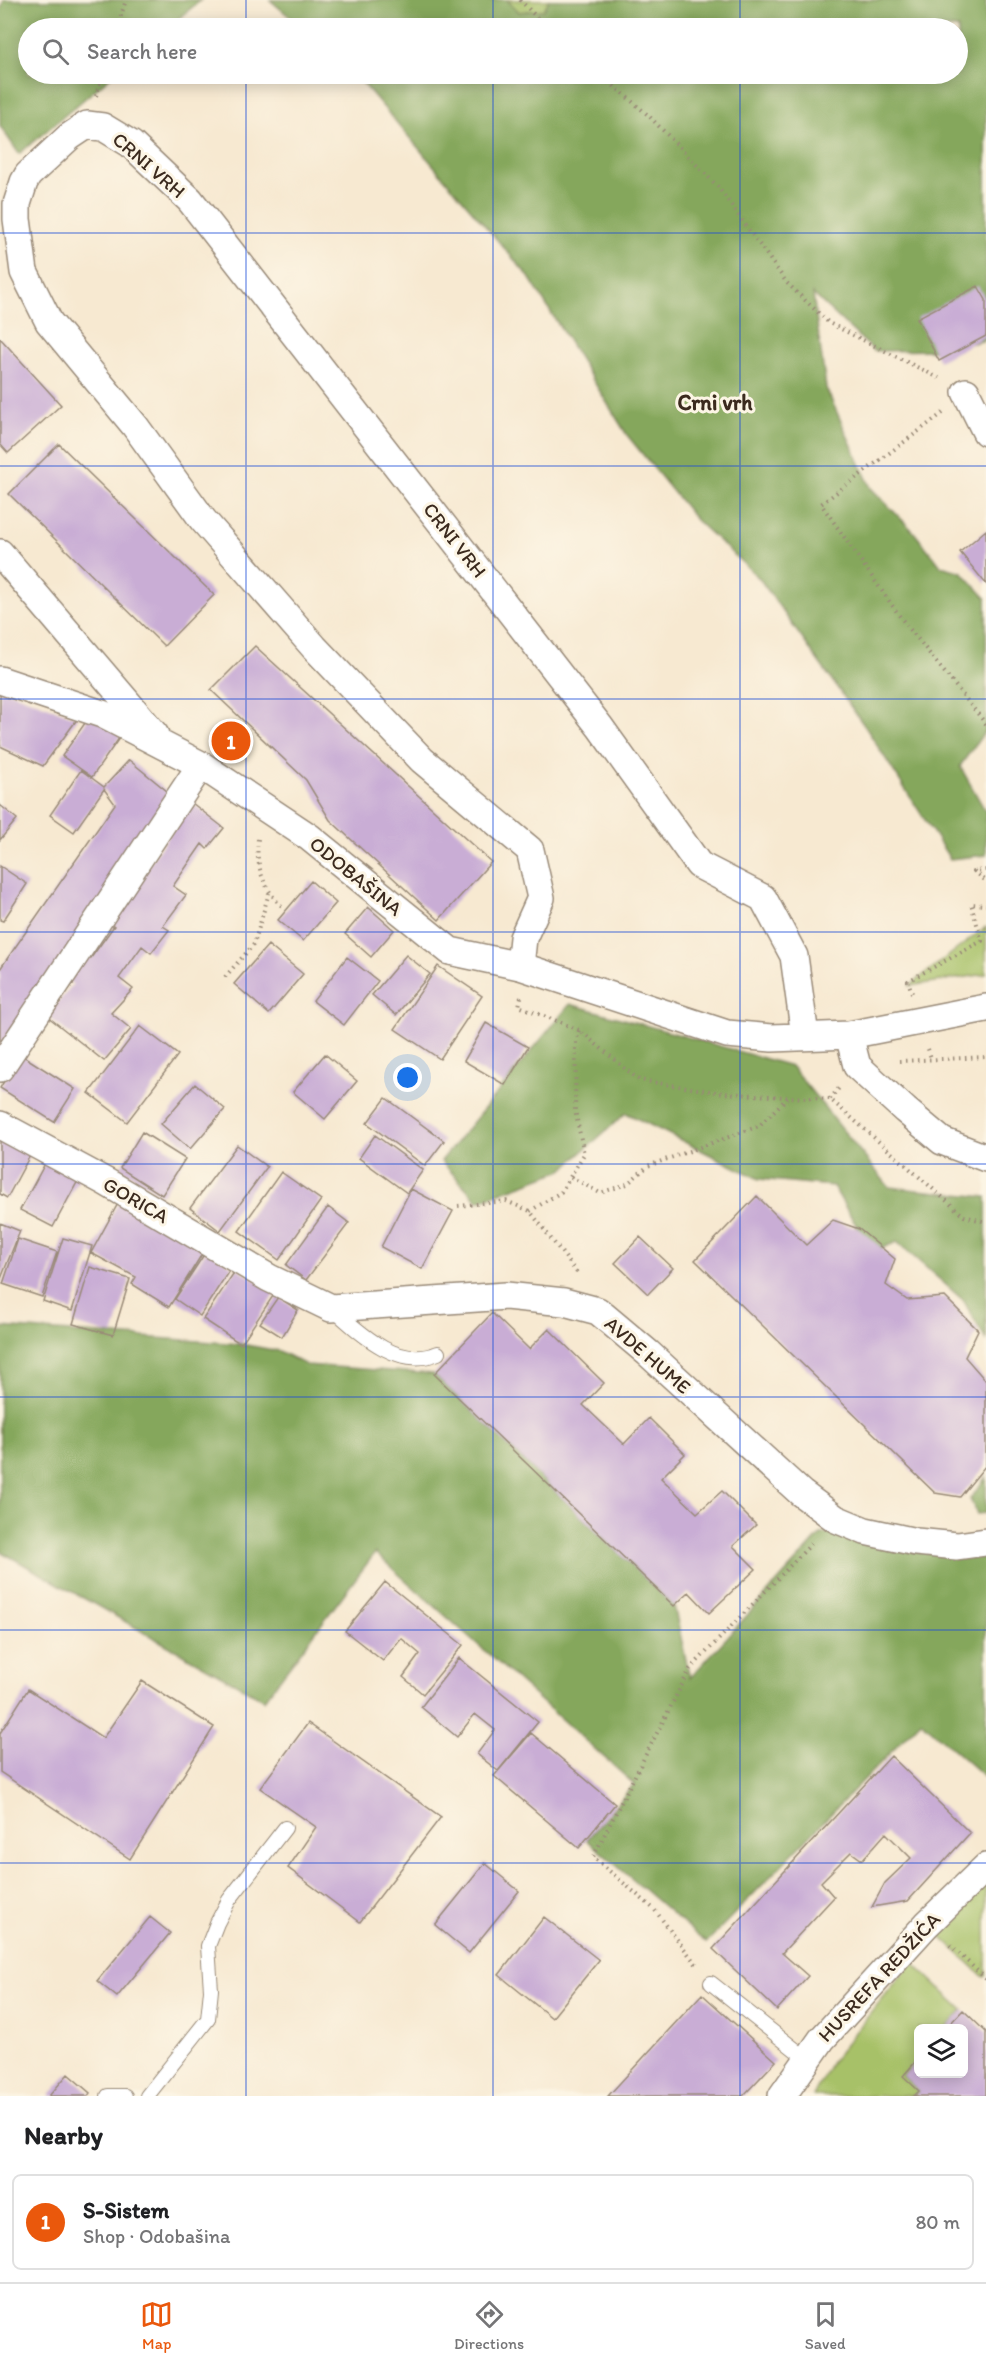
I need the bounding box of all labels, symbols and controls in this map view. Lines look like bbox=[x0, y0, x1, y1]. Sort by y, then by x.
search box bbox=[18, 18, 968, 84]
icon: search bbox=[39, 35, 72, 68]
text: Search here bbox=[87, 38, 197, 65]
street label: CRNI VRH bbox=[108, 127, 190, 203]
district label: Crni vrh bbox=[677, 389, 753, 416]
street label: CRNI VRH bbox=[418, 498, 492, 582]
pin: 1 bbox=[212, 718, 250, 764]
street label: ODOBAŠINA bbox=[305, 831, 407, 921]
your location bbox=[393, 1063, 422, 1092]
street label: GORICA bbox=[99, 1172, 173, 1228]
street label: AVDE HUME bbox=[600, 1311, 696, 1399]
street label: HUSREFA REDŽIĆA bbox=[813, 1907, 945, 2047]
map controls bbox=[914, 2024, 968, 2078]
button: layers bbox=[914, 2024, 968, 2078]
text: Nearby bbox=[24, 2119, 103, 2151]
text: S-Sistem bbox=[83, 2197, 169, 2224]
text: 1 bbox=[41, 2210, 50, 2234]
text: 80 m bbox=[915, 2210, 960, 2234]
text: Shop · Odobašina bbox=[83, 2224, 230, 2248]
tab: Map bbox=[140, 2298, 173, 2353]
tab: Directions bbox=[454, 2298, 524, 2353]
tab: Saved bbox=[805, 2298, 846, 2353]

